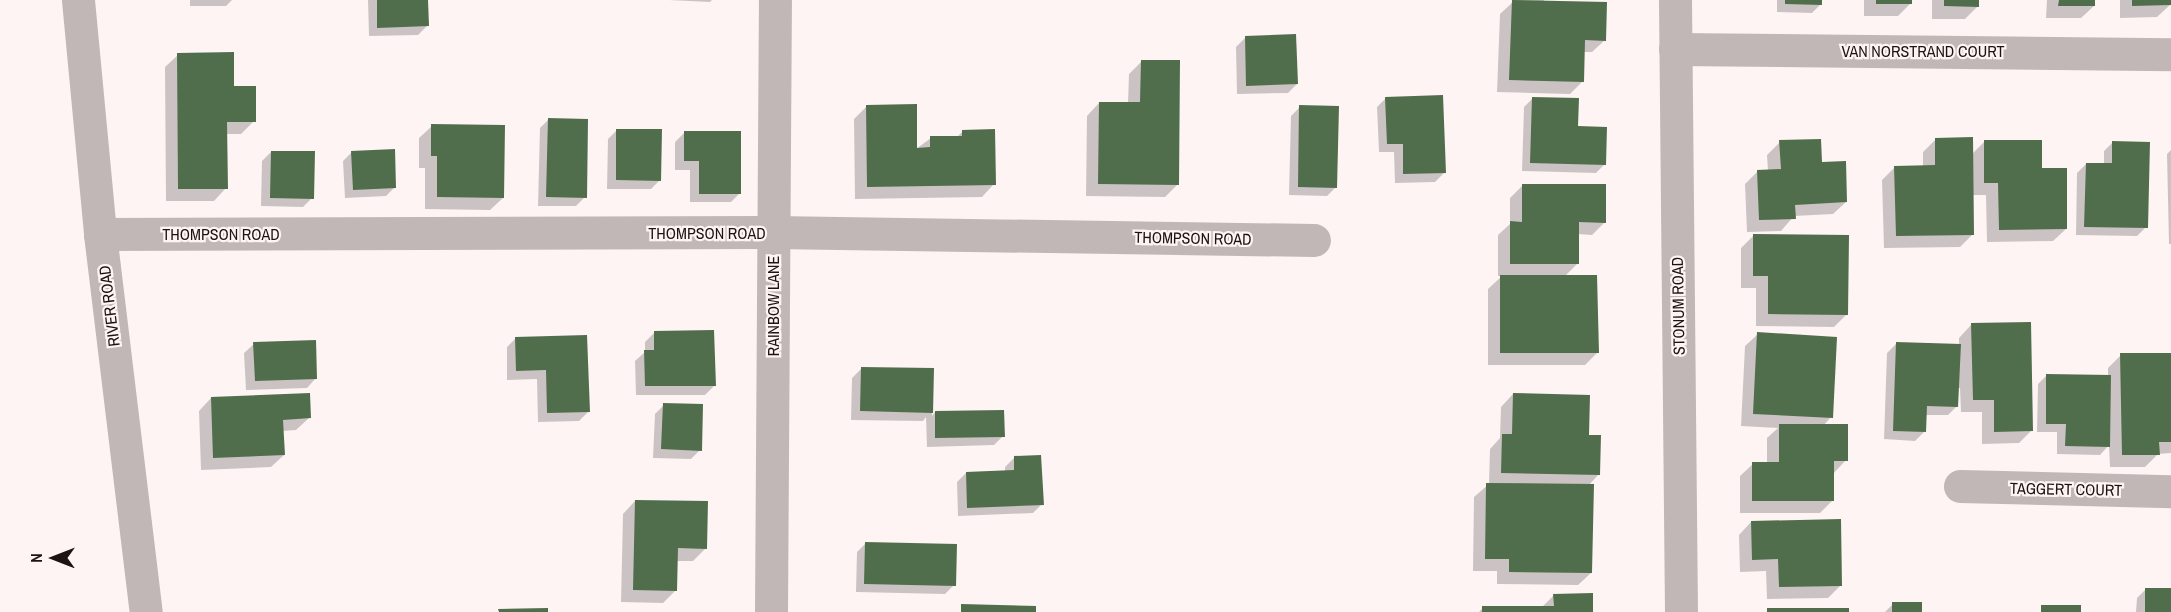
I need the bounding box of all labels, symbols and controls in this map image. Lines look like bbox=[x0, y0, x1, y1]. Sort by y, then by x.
street label: VAN NORSTRAND COURT bbox=[1842, 41, 2004, 61]
street label: THOMPSON ROAD bbox=[648, 223, 766, 243]
street label: THOMPSON ROAD bbox=[162, 224, 280, 244]
street label: THOMPSON ROAD bbox=[1134, 227, 1252, 249]
street label: RAINBOW LANE bbox=[763, 256, 783, 356]
street label: STONUM ROAD bbox=[1668, 257, 1688, 355]
street label: RIVER ROAD bbox=[94, 264, 124, 348]
street label: TAGGERT COURT bbox=[2010, 478, 2122, 500]
north arrow bbox=[24, 528, 84, 588]
text: N bbox=[25, 553, 47, 563]

